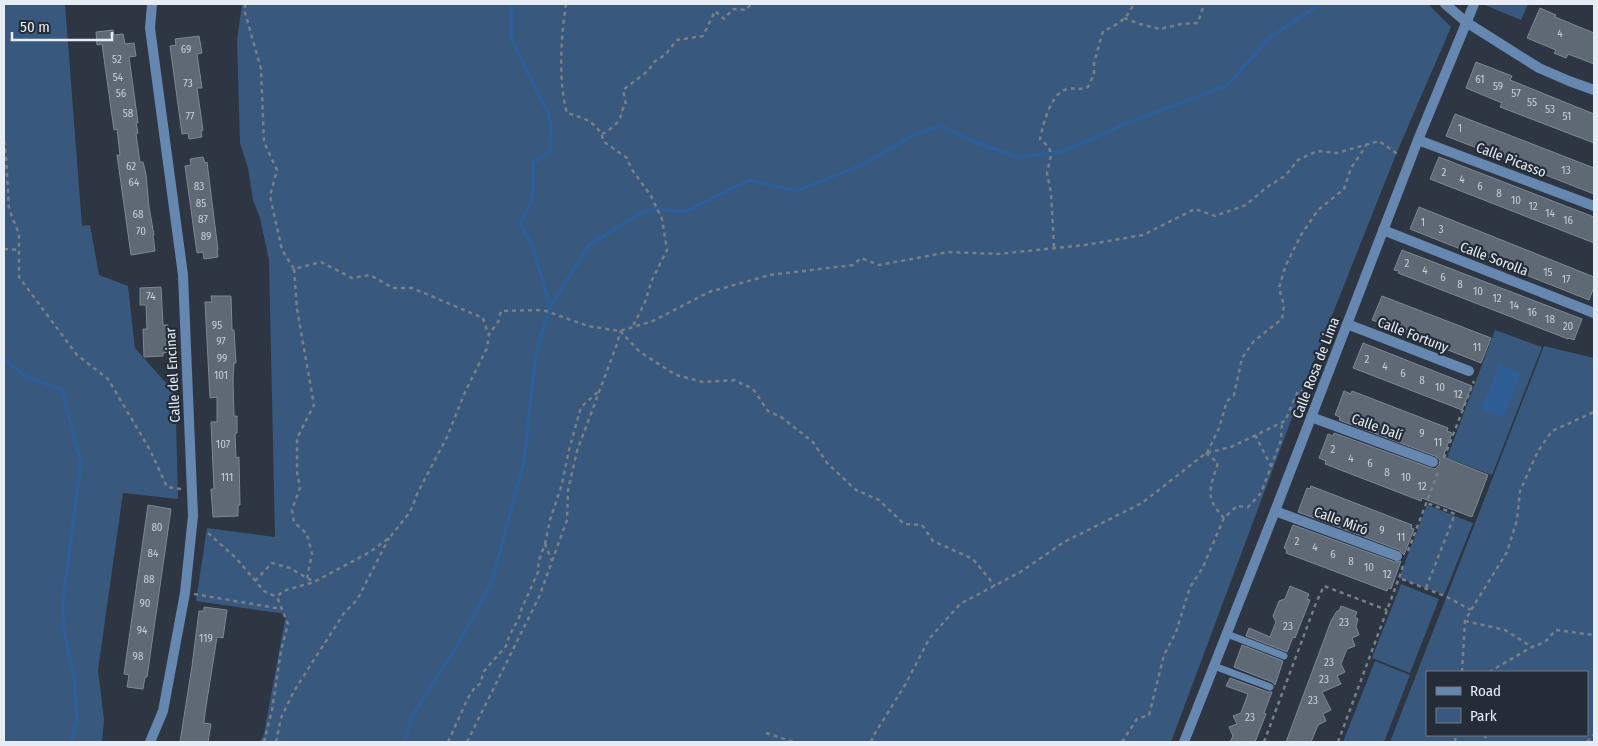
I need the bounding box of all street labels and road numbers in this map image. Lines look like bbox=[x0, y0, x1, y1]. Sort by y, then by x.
street label: Calle Picasso bbox=[1473, 139, 1549, 181]
street label: Calle Sorolla bbox=[1458, 238, 1531, 280]
street label: Calle Fortuny bbox=[1375, 314, 1452, 357]
street label: Calle Rosa de Lima bbox=[1289, 315, 1343, 421]
street label: Calle del Encinar bbox=[162, 327, 184, 423]
street label: Calle Dalí bbox=[1349, 410, 1405, 444]
street label: Calle Miró bbox=[1312, 503, 1370, 539]

